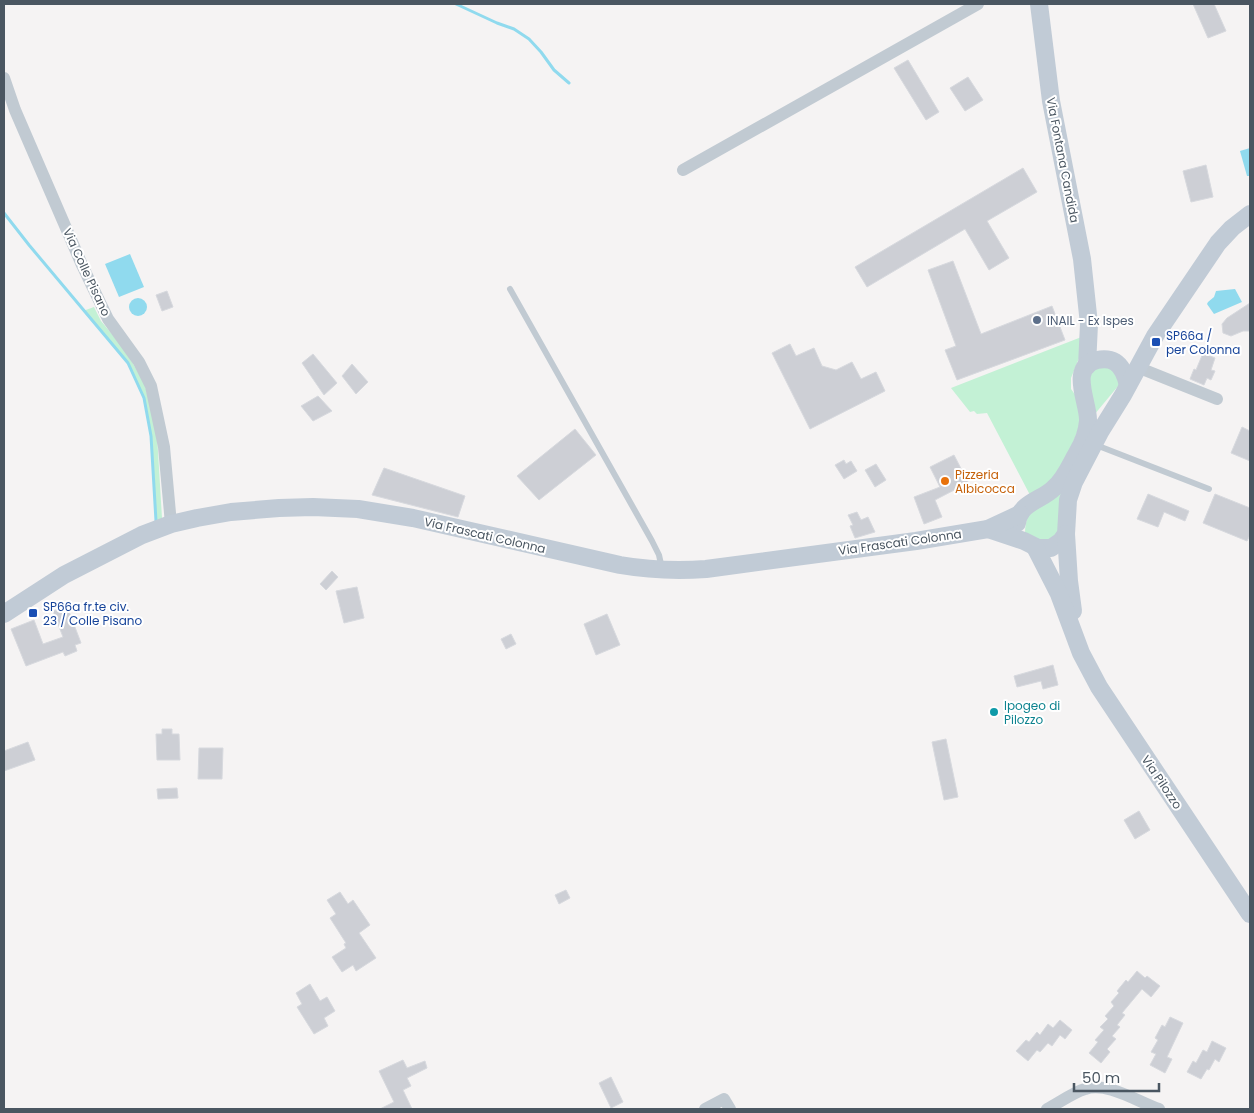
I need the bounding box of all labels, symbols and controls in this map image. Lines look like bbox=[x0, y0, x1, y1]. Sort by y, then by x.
street label: Via Fontana Candida bbox=[1042, 96, 1084, 224]
street label: Via Colle Pisano bbox=[59, 225, 115, 319]
place label: INAIL - Ex Ispes bbox=[1047, 312, 1134, 329]
marker: INAIL - Ex Ispes bbox=[1031, 314, 1043, 326]
place label: SP66a / per Colonna bbox=[1166, 327, 1240, 358]
marker: SP66a / per Colonna bbox=[1150, 336, 1162, 348]
place label: Pizzeria Albicocca bbox=[955, 466, 1015, 497]
marker: Pizzeria Albicocca bbox=[939, 475, 951, 487]
street label: Via Frascati Colonna bbox=[423, 513, 547, 557]
street label: Via Frascati Colonna bbox=[837, 525, 963, 559]
place label: SP66a fr.te civ. 23 / Colle Pisano bbox=[43, 598, 143, 629]
marker: SP66a fr.te civ. 23 / Colle Pisano bbox=[27, 607, 39, 619]
place label: Ipogeo di Pilozzo bbox=[1004, 697, 1060, 728]
marker: Ipogeo di Pilozzo bbox=[988, 706, 1000, 718]
street label: Via Pilozzo bbox=[1138, 752, 1186, 813]
scale bar bbox=[1074, 1060, 1159, 1092]
text: 50 m bbox=[1082, 1067, 1120, 1088]

